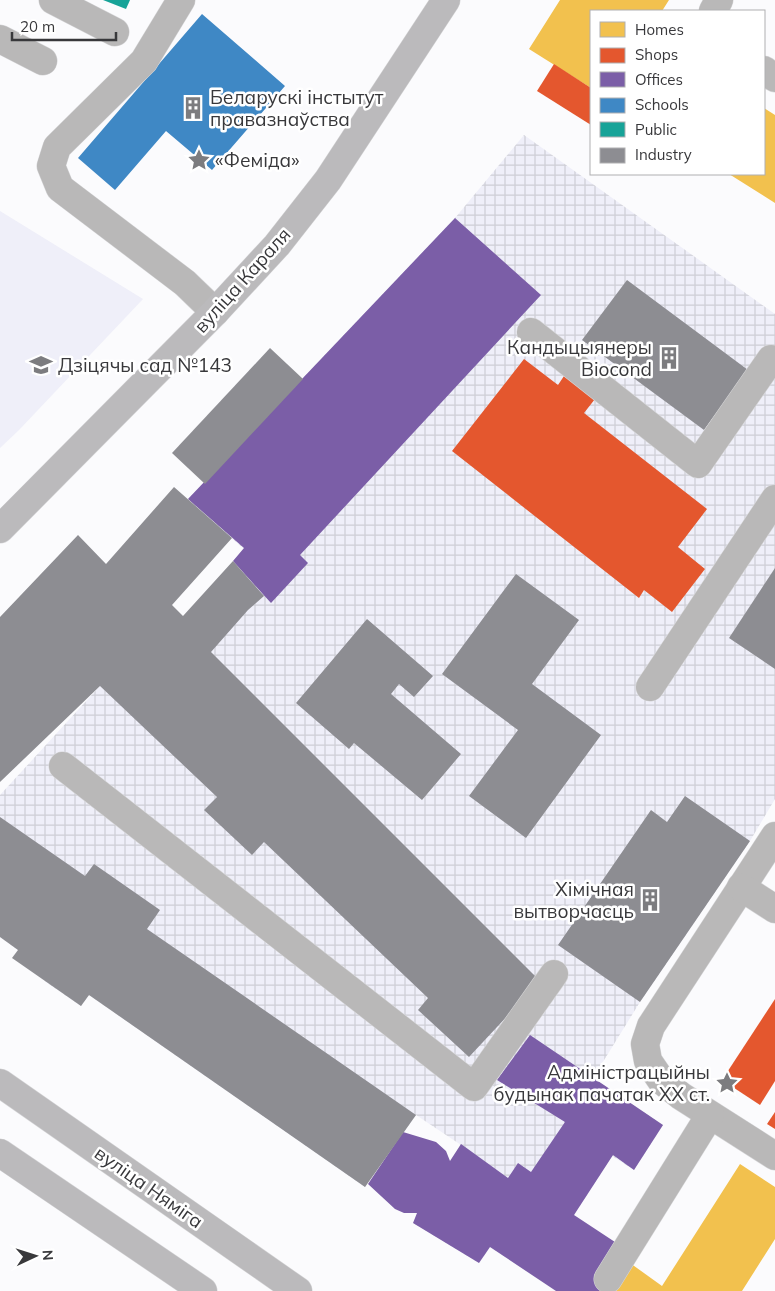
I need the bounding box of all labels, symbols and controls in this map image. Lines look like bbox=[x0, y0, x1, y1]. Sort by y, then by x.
scale bar bbox=[12, 10, 116, 42]
legend bbox=[590, 10, 765, 175]
text: 20 m bbox=[20, 17, 55, 36]
text: Homes bbox=[635, 20, 684, 39]
text: Shops bbox=[635, 45, 678, 64]
text: Offices bbox=[635, 70, 683, 89]
place label: Беларускі інстытут правазнаўства bbox=[210, 85, 384, 131]
building icon: Беларускі інстытут правазнаўства bbox=[180, 95, 206, 121]
text: Schools bbox=[635, 95, 689, 114]
text: Public bbox=[635, 120, 677, 139]
text: Industry bbox=[635, 145, 692, 164]
place icon: «Феміда» bbox=[186, 147, 212, 173]
place label: «Феміда» bbox=[215, 148, 300, 172]
street label: вуліца Караля bbox=[189, 222, 295, 338]
place label: Кандыцыянеры Biocond bbox=[507, 335, 652, 381]
building icon: Кандыцыянеры Biocond bbox=[656, 345, 682, 371]
school or university icon: Дзіцячы сад №143 bbox=[28, 352, 54, 378]
place label: Дзіцячы сад №143 bbox=[58, 353, 232, 377]
place label: Хімічная вытворчасць bbox=[513, 877, 634, 923]
building icon: Хімічная вытворчасць bbox=[637, 887, 663, 913]
place label: Адміністрацыйны будынак пачатак XX ст. bbox=[494, 1060, 710, 1106]
place icon: Адміністрацыйны будынак пачатак XX ст. bbox=[714, 1070, 740, 1096]
street label: вуліца Няміга bbox=[90, 1141, 208, 1233]
north arrow bbox=[10, 1231, 60, 1281]
text: N bbox=[39, 1249, 57, 1261]

